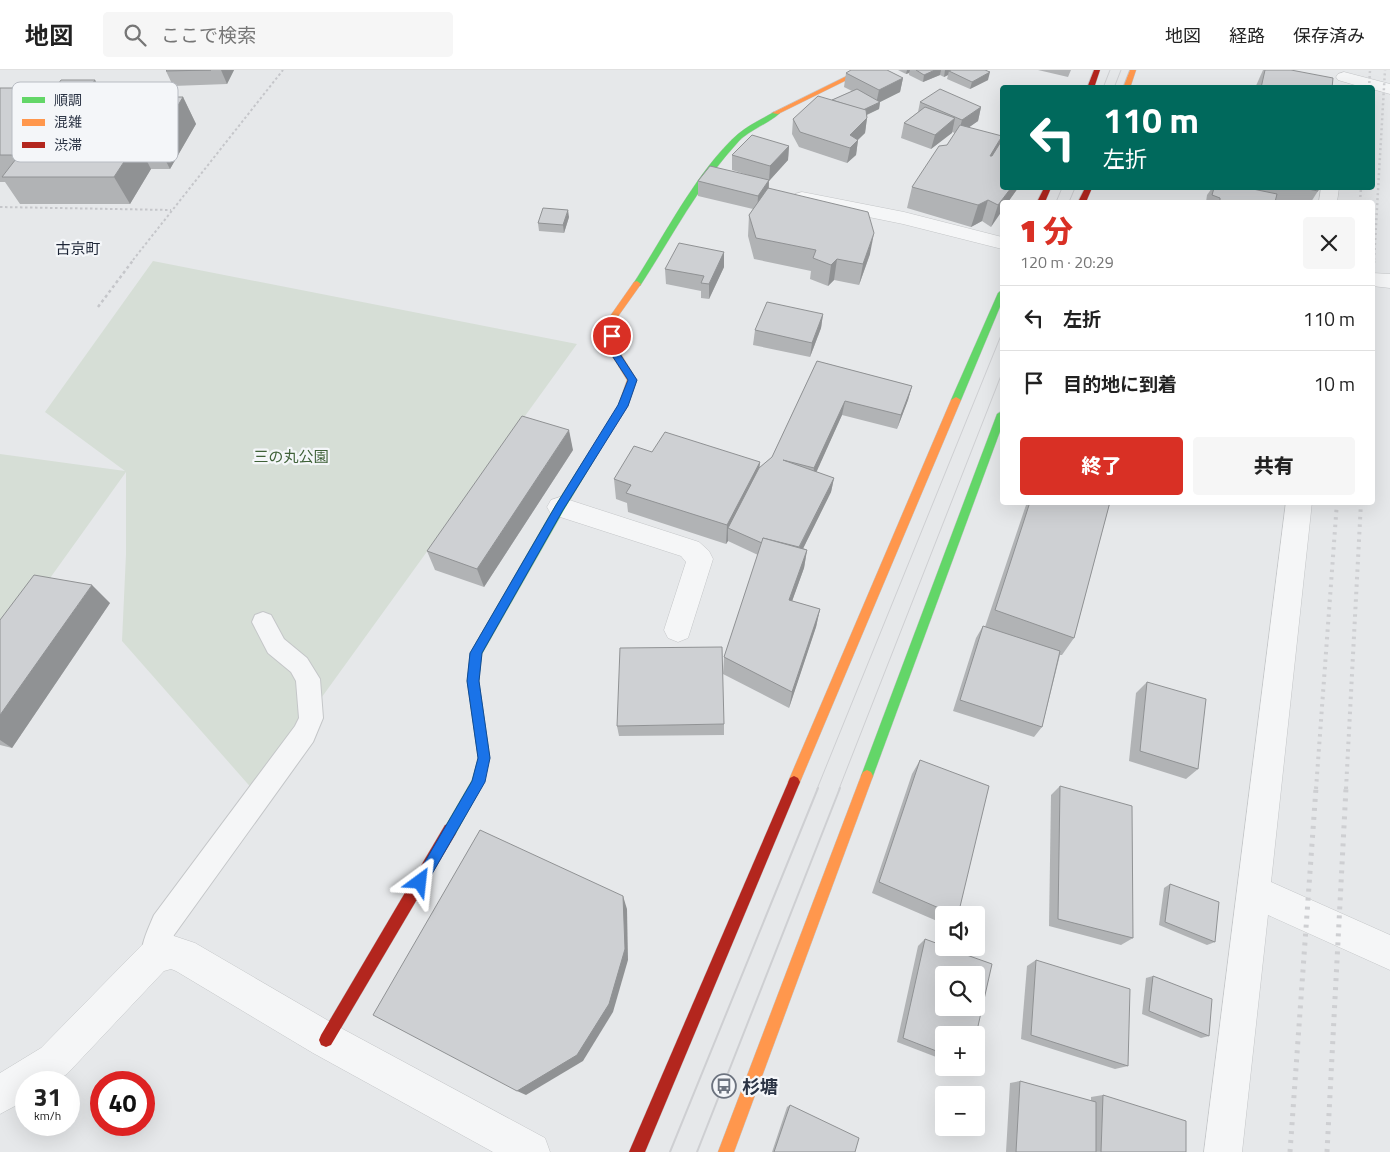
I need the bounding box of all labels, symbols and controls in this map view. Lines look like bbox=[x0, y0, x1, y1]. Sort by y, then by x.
search box bbox=[103, 12, 453, 57]
text: 地図 bbox=[25, 17, 73, 53]
text: ここで検索 bbox=[161, 20, 256, 49]
icon: search bbox=[121, 21, 149, 49]
text: 地図 bbox=[1165, 22, 1201, 49]
text: 経路 bbox=[1229, 22, 1265, 49]
text: 保存済み bbox=[1293, 22, 1365, 49]
legend bbox=[12, 82, 178, 162]
text: 順調 bbox=[54, 89, 82, 110]
text: 110 m bbox=[1103, 93, 1199, 147]
icon: left bbox=[1020, 105, 1085, 170]
text: 混雑 bbox=[54, 111, 82, 132]
text: 渋滞 bbox=[54, 134, 82, 155]
text: 左折 bbox=[1103, 142, 1147, 176]
text: 1 分 bbox=[1020, 208, 1073, 254]
button: close bbox=[1303, 217, 1355, 269]
district label: 古京町 bbox=[55, 237, 101, 260]
text: 120 m · 20:29 bbox=[1020, 250, 1114, 274]
icon: left bbox=[1020, 304, 1048, 332]
text: 左折 bbox=[1063, 304, 1101, 333]
text: 110 m bbox=[1303, 304, 1355, 333]
pin bbox=[591, 315, 633, 357]
icon: arrive bbox=[598, 322, 626, 350]
icon: arrive bbox=[1020, 369, 1048, 397]
text: 目的地に到着 bbox=[1063, 369, 1177, 398]
text: 10 m bbox=[1314, 369, 1355, 398]
button: 終了 bbox=[1020, 437, 1183, 495]
button: 共有 bbox=[1193, 437, 1355, 495]
park label: 三の丸公園 bbox=[253, 445, 329, 468]
position arrow bbox=[393, 855, 445, 907]
map controls bbox=[935, 906, 985, 1136]
button: sound bbox=[935, 906, 985, 956]
button: search bbox=[935, 966, 985, 1016]
button: + bbox=[935, 1026, 985, 1076]
speed limit sign: 40 bbox=[90, 1071, 155, 1136]
bus stop icon: 杉塘 bbox=[711, 1073, 737, 1099]
place label: 杉塘 bbox=[742, 1073, 778, 1100]
text: 31 bbox=[33, 1078, 62, 1116]
button: − bbox=[935, 1086, 985, 1136]
text: km/h bbox=[34, 1106, 61, 1125]

